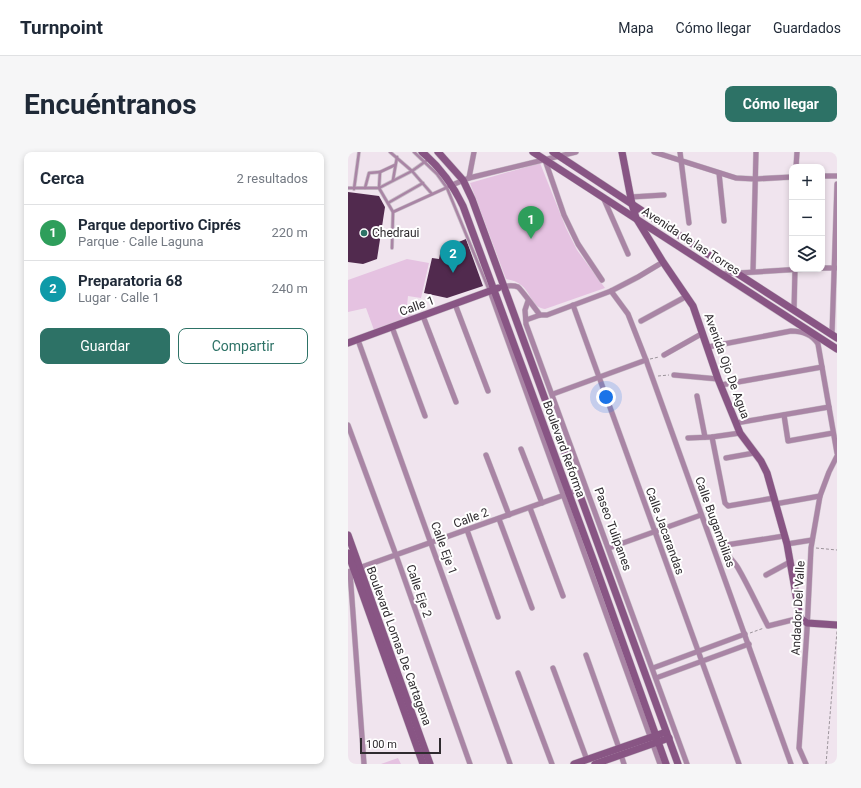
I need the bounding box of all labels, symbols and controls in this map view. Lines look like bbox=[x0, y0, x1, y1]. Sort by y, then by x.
text: Turnpoint bbox=[20, 16, 103, 39]
text: Mapa bbox=[618, 20, 654, 36]
text: Cómo llegar bbox=[676, 20, 751, 36]
text: Guardados bbox=[773, 20, 841, 36]
button: Cómo llegar bbox=[725, 86, 837, 122]
text: Encuéntranos bbox=[24, 88, 197, 121]
map controls bbox=[789, 164, 825, 272]
button: + bbox=[789, 164, 825, 200]
text: Cerca bbox=[40, 168, 84, 188]
text: 2 resultados bbox=[236, 171, 308, 186]
button: − bbox=[789, 200, 825, 236]
street label: Avenida de las Torres bbox=[639, 204, 743, 278]
pin: 1 bbox=[518, 206, 544, 239]
text: Parque deportivo Ciprés bbox=[78, 216, 241, 234]
text: 1 bbox=[49, 225, 57, 240]
text: 220 m bbox=[271, 225, 308, 240]
place label: Chedraui bbox=[372, 226, 420, 240]
marker: Chedraui bbox=[359, 228, 369, 238]
text: Parque · Calle Laguna bbox=[78, 234, 204, 249]
button: layers bbox=[789, 236, 825, 272]
pin: 2 bbox=[440, 240, 466, 273]
text: Preparatoria 68 bbox=[78, 272, 183, 290]
text: 2 bbox=[49, 281, 57, 296]
text: 240 m bbox=[271, 281, 308, 296]
text: Lugar · Calle 1 bbox=[78, 290, 160, 305]
street label: Calle 1 bbox=[398, 293, 436, 319]
street label: Avenida Ojo De Agua bbox=[701, 311, 753, 421]
button: Guardar bbox=[40, 328, 170, 364]
button: Compartir bbox=[178, 328, 308, 364]
your location bbox=[596, 387, 616, 407]
street label: Boulevard Reforma bbox=[540, 399, 588, 499]
street label: Calle Bugambilias bbox=[692, 475, 738, 569]
street label: Paseo Tulipanes bbox=[591, 485, 635, 573]
street label: Calle Jacarandas bbox=[643, 485, 687, 577]
street label: Calle 2 bbox=[452, 505, 491, 531]
street label: Calle Eje 1 bbox=[428, 520, 460, 576]
street label: Andador Del Valle bbox=[789, 560, 807, 656]
street label: Calle Eje 2 bbox=[403, 563, 435, 620]
street label: Boulevard Lomas De Cartagena bbox=[364, 565, 434, 727]
scale bar bbox=[360, 736, 441, 755]
text: 100 m bbox=[366, 738, 397, 751]

